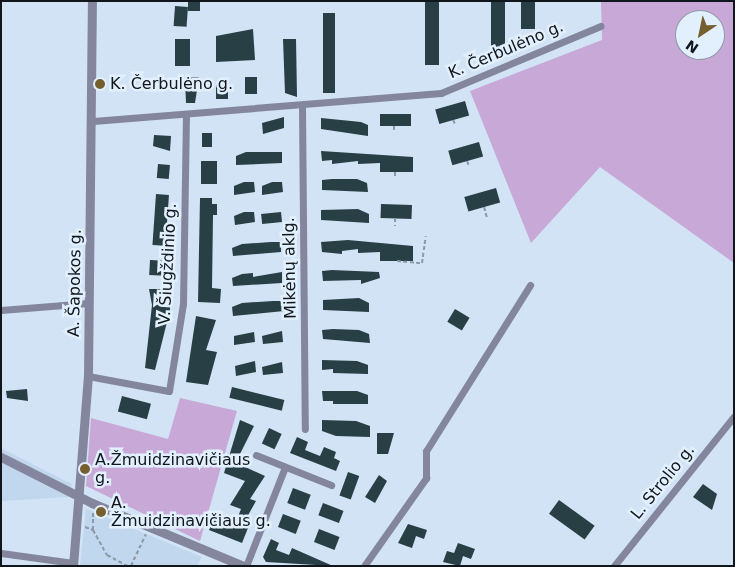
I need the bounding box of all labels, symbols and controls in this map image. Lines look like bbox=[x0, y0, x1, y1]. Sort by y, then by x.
north arrow bbox=[675, 10, 725, 60]
street label: K. Čerbulėno g. bbox=[446, 17, 566, 83]
text: N bbox=[683, 37, 702, 57]
place label: K. Čerbulėno g. bbox=[110, 74, 233, 94]
marker: K. Čerbulėno g. bbox=[94, 78, 106, 90]
street label: V. Šiugždinio g. bbox=[155, 203, 181, 325]
street label: Mikėnų aklg. bbox=[280, 217, 300, 319]
street label: A. Šapokos g. bbox=[64, 229, 86, 337]
street label: L. Strolio g. bbox=[627, 441, 699, 523]
place label: A.Žmuidzinavičiaus g. bbox=[95, 450, 250, 488]
marker: A.Žmuidzinavičiaus g. bbox=[79, 463, 91, 475]
place label: A. Žmuidzinavičiaus g. bbox=[111, 493, 271, 531]
marker: A. Žmuidzinavičiaus g. bbox=[95, 506, 107, 518]

